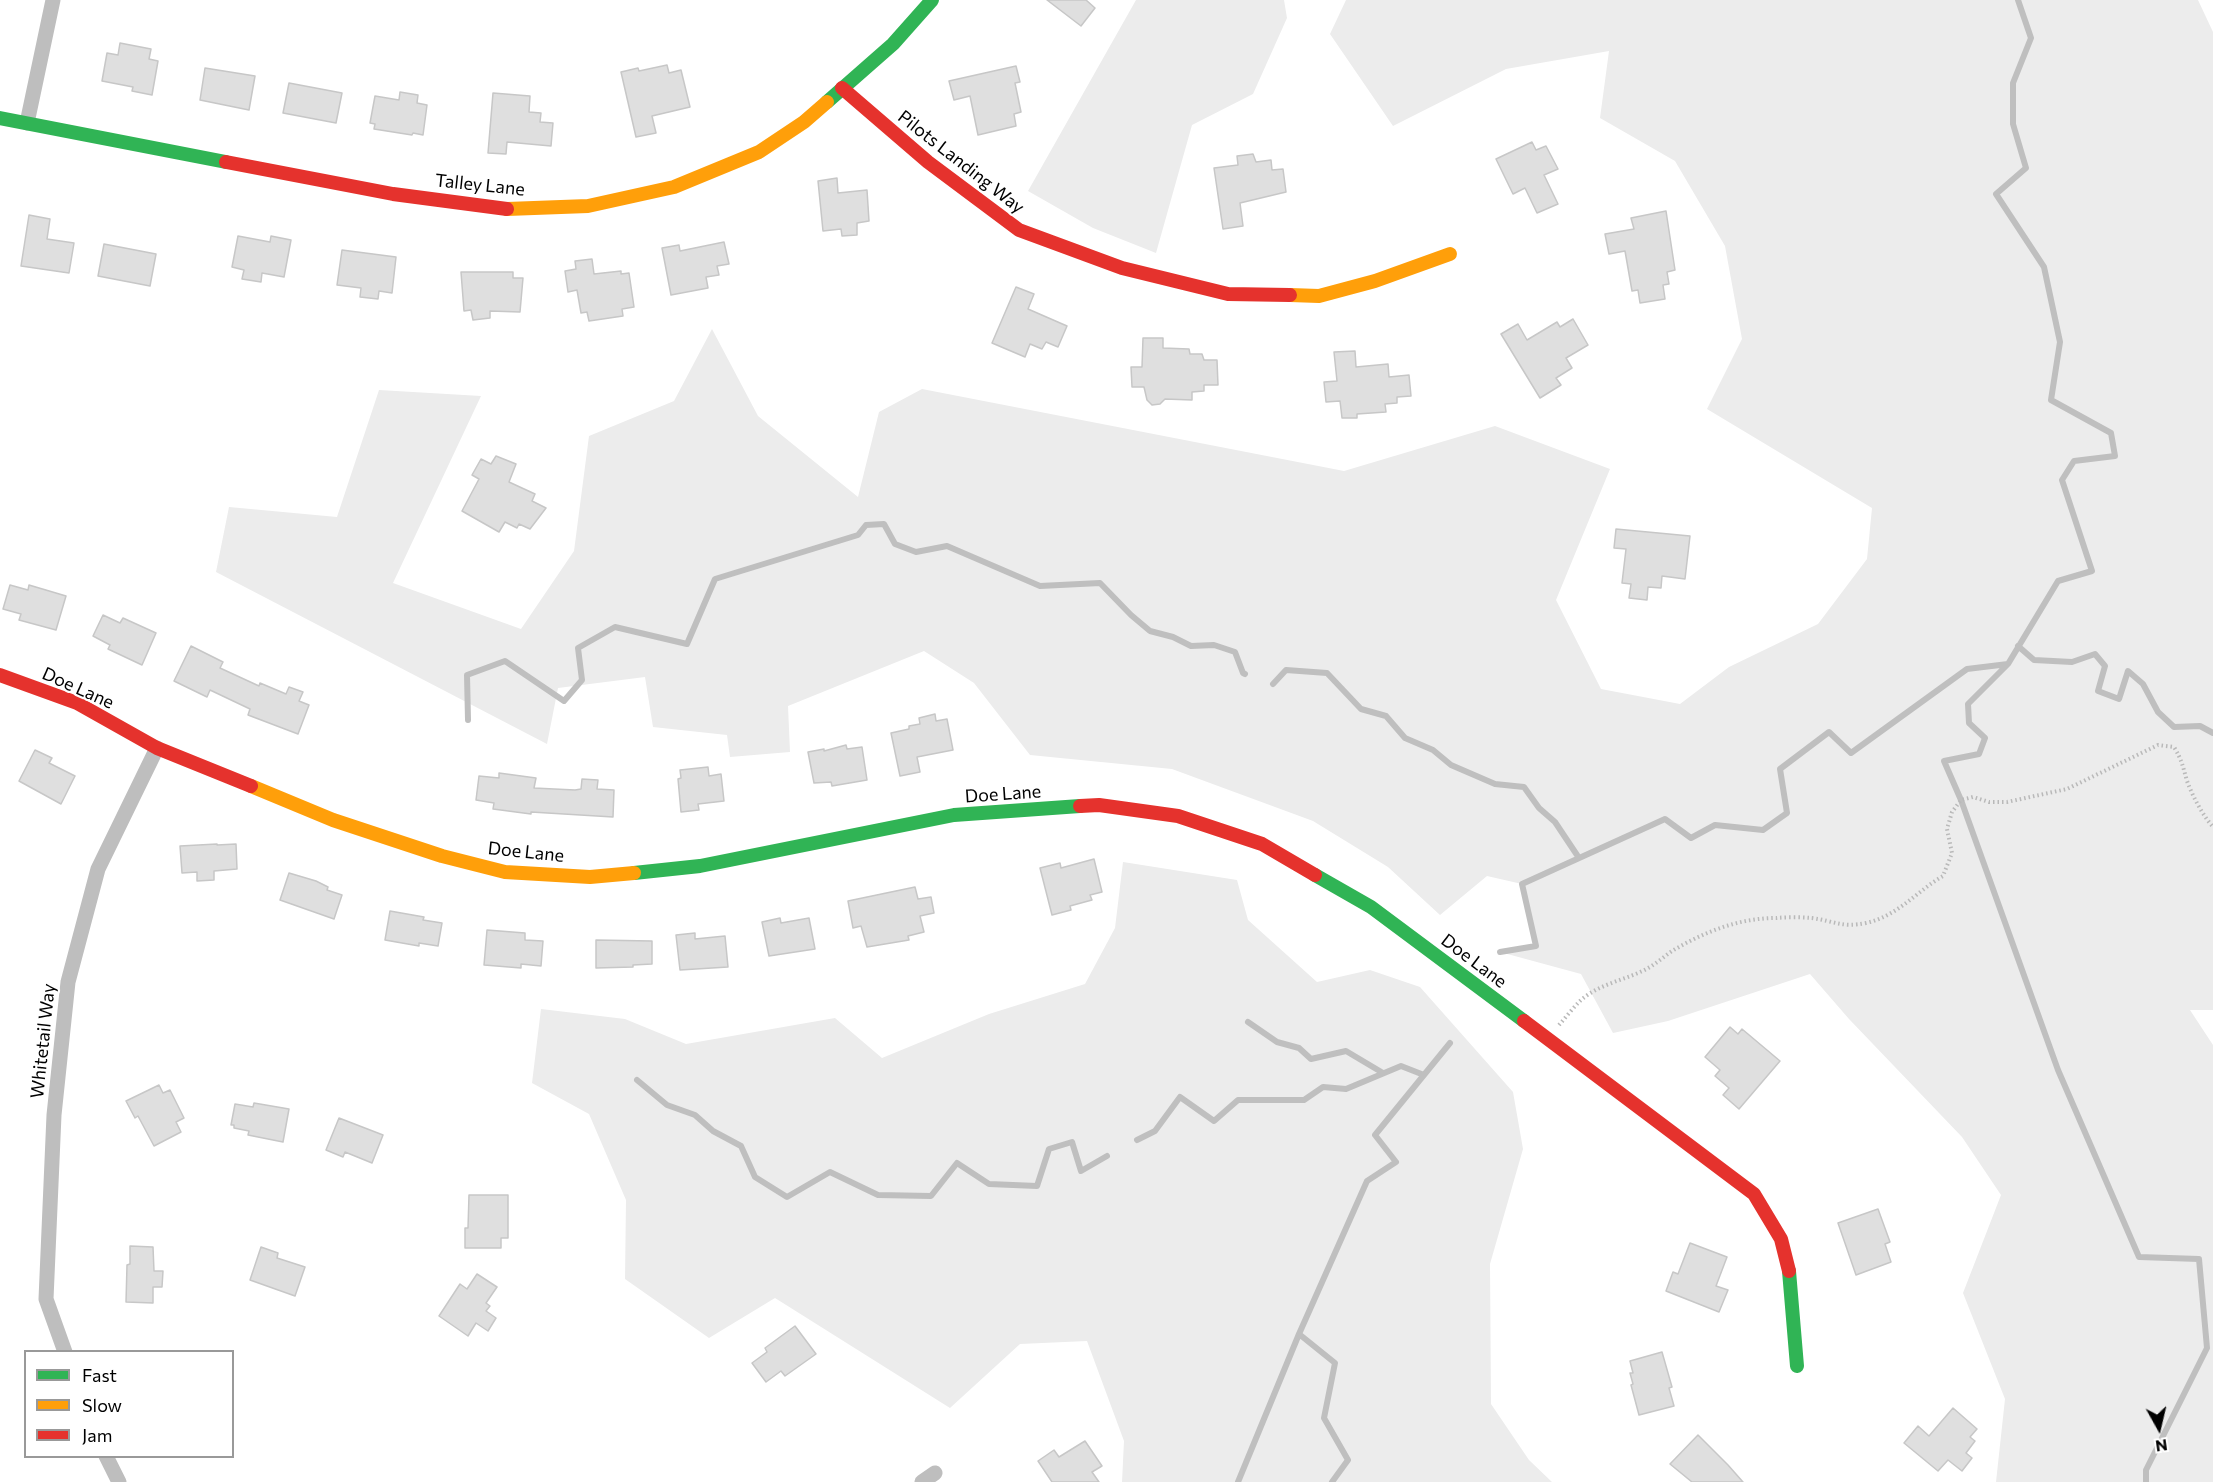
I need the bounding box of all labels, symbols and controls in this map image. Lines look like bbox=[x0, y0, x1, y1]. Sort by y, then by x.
street label: Pilots Landing Way bbox=[893, 106, 1029, 218]
street label: Talley Lane bbox=[434, 170, 526, 200]
street label: Doe Lane bbox=[39, 663, 117, 713]
street label: Doe Lane bbox=[964, 781, 1042, 807]
street label: Doe Lane bbox=[487, 837, 565, 867]
street label: Doe Lane bbox=[1437, 929, 1511, 993]
street label: Whitetail Way bbox=[26, 983, 60, 1099]
legend bbox=[24, 1350, 234, 1458]
text: Fast bbox=[82, 1364, 117, 1386]
text: Slow bbox=[82, 1394, 122, 1416]
north arrow bbox=[2129, 1398, 2189, 1458]
text: Jam bbox=[82, 1424, 112, 1446]
text: N bbox=[2154, 1436, 2169, 1457]

